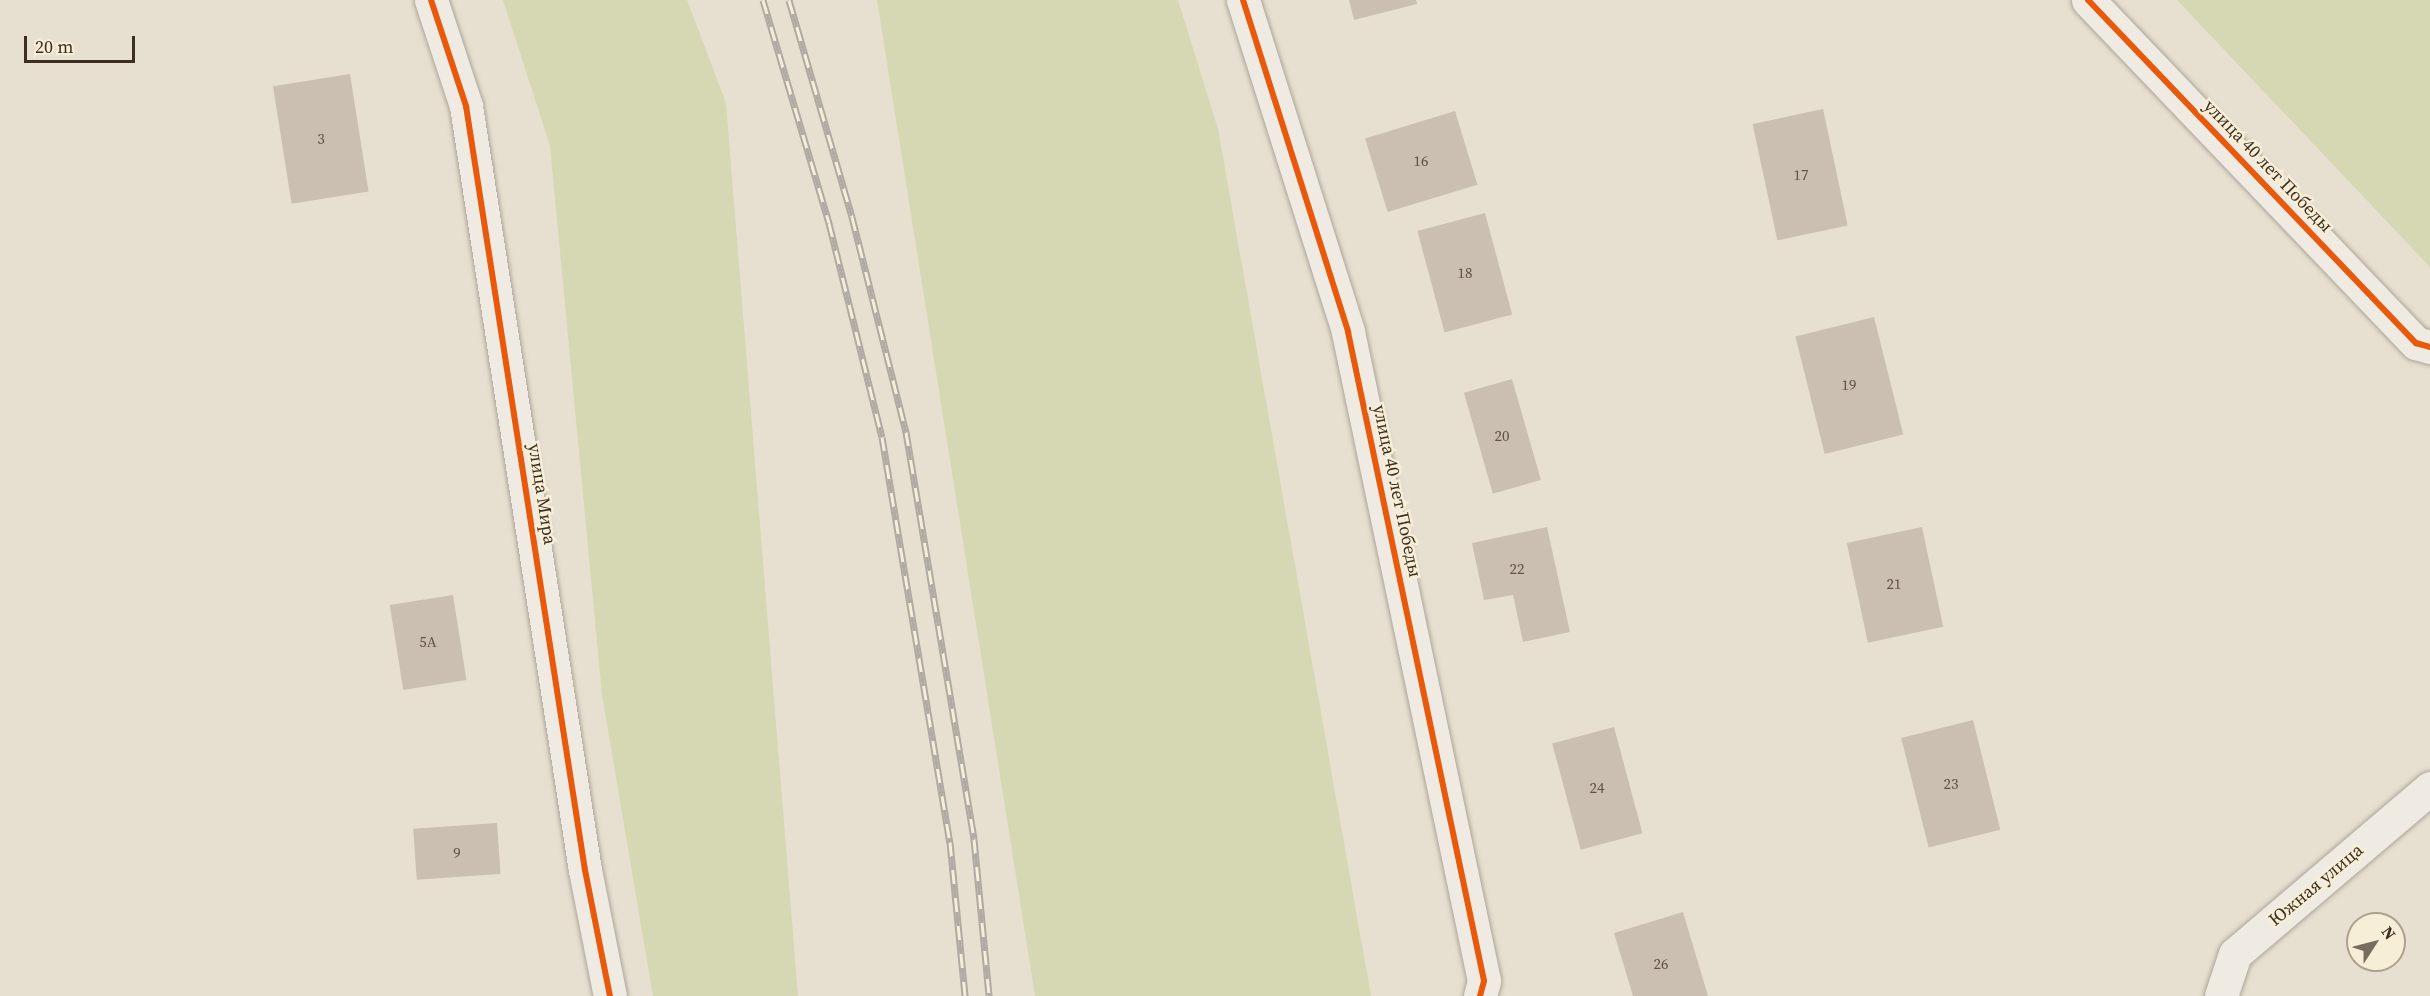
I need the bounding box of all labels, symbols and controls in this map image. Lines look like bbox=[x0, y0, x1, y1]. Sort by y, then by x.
scale bar bbox=[27, 24, 138, 62]
text: 20 m bbox=[35, 34, 73, 59]
street label: улица 40 лет Победы bbox=[2199, 95, 2337, 237]
house number: 3 bbox=[317, 130, 325, 148]
house number: 16 bbox=[1414, 152, 1428, 170]
house number: 17 bbox=[1794, 166, 1808, 184]
house number: 18 bbox=[1458, 264, 1472, 282]
house number: 19 bbox=[1842, 376, 1856, 394]
street label: улица 40 лет Победы bbox=[1368, 403, 1426, 579]
house number: 20 bbox=[1495, 427, 1509, 445]
street label: улица Мира bbox=[523, 442, 561, 546]
house number: 22 bbox=[1510, 560, 1524, 578]
house number: 21 bbox=[1887, 575, 1901, 593]
house number: 5А bbox=[419, 633, 437, 651]
house number: 23 bbox=[1944, 775, 1958, 793]
house number: 24 bbox=[1590, 779, 1604, 797]
street label: Южная улица bbox=[2264, 839, 2368, 931]
house number: 9 bbox=[453, 844, 461, 862]
north arrow bbox=[2346, 912, 2406, 972]
text: N bbox=[2377, 921, 2401, 944]
house number: 26 bbox=[1654, 955, 1668, 973]

